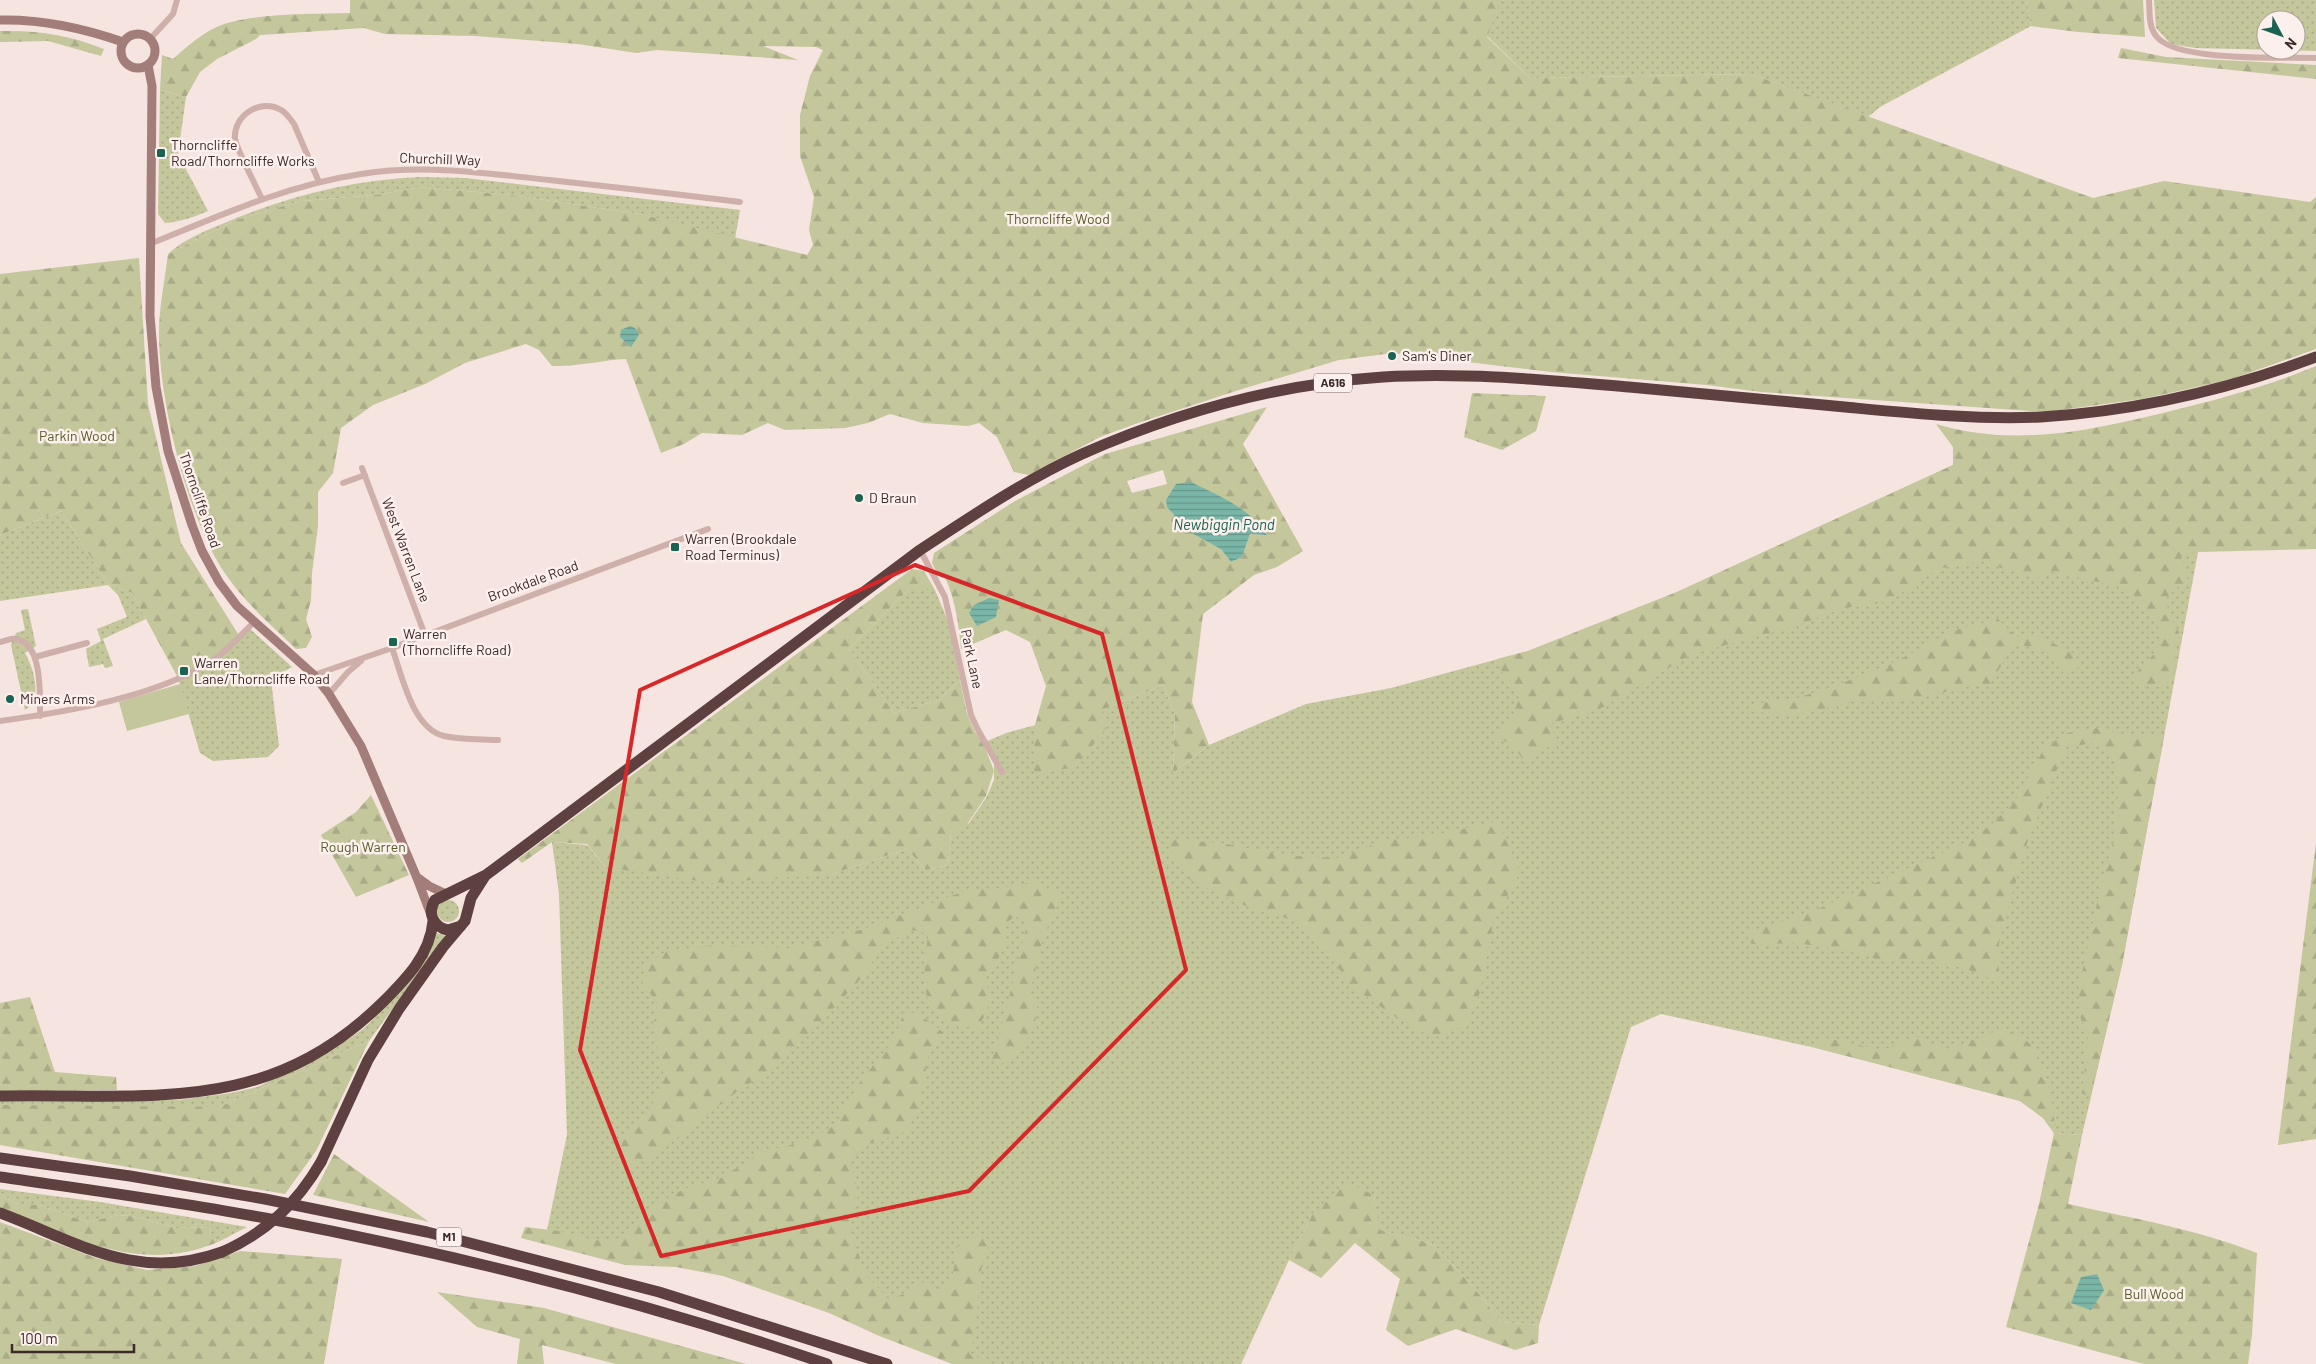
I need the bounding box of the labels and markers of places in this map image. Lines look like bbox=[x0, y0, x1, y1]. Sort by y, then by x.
place label: Thorncliffe Road/Thorncliffe Works bbox=[171, 136, 315, 169]
marker: Thorncliffe Road/Thorncliffe Works bbox=[155, 147, 167, 159]
place label: Sam's Diner bbox=[1402, 347, 1472, 364]
marker: Sam's Diner bbox=[1386, 350, 1398, 362]
place label: D Braun bbox=[869, 489, 917, 506]
marker: D Braun bbox=[853, 492, 865, 504]
place label: Warren (Brookdale Road Terminus) bbox=[685, 530, 797, 563]
marker: Warren (Brookdale Road Terminus) bbox=[669, 541, 681, 553]
place label: Warren (Thorncliffe Road) bbox=[402, 625, 511, 658]
marker: Warren (Thorncliffe Road) bbox=[387, 636, 399, 648]
place label: Warren Lane/Thorncliffe Road bbox=[194, 654, 330, 687]
marker: Warren Lane/Thorncliffe Road bbox=[178, 665, 190, 677]
place label: Miners Arms bbox=[20, 690, 95, 707]
marker: Miners Arms bbox=[4, 693, 16, 705]

